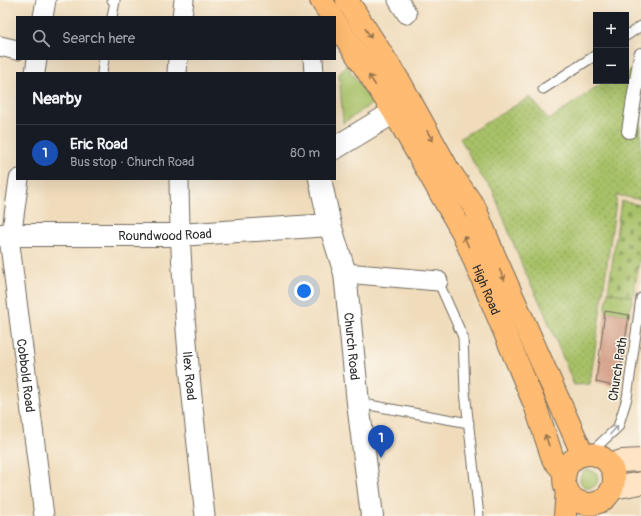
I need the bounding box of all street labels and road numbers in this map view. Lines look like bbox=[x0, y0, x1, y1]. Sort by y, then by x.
street label: Roundwood Road bbox=[118, 226, 212, 244]
street label: High Road bbox=[468, 262, 503, 317]
street label: Church Road bbox=[340, 312, 363, 381]
street label: Church Path bbox=[605, 336, 631, 402]
street label: Cobbold Road bbox=[13, 338, 38, 413]
street label: Ilex Road bbox=[179, 350, 199, 401]

